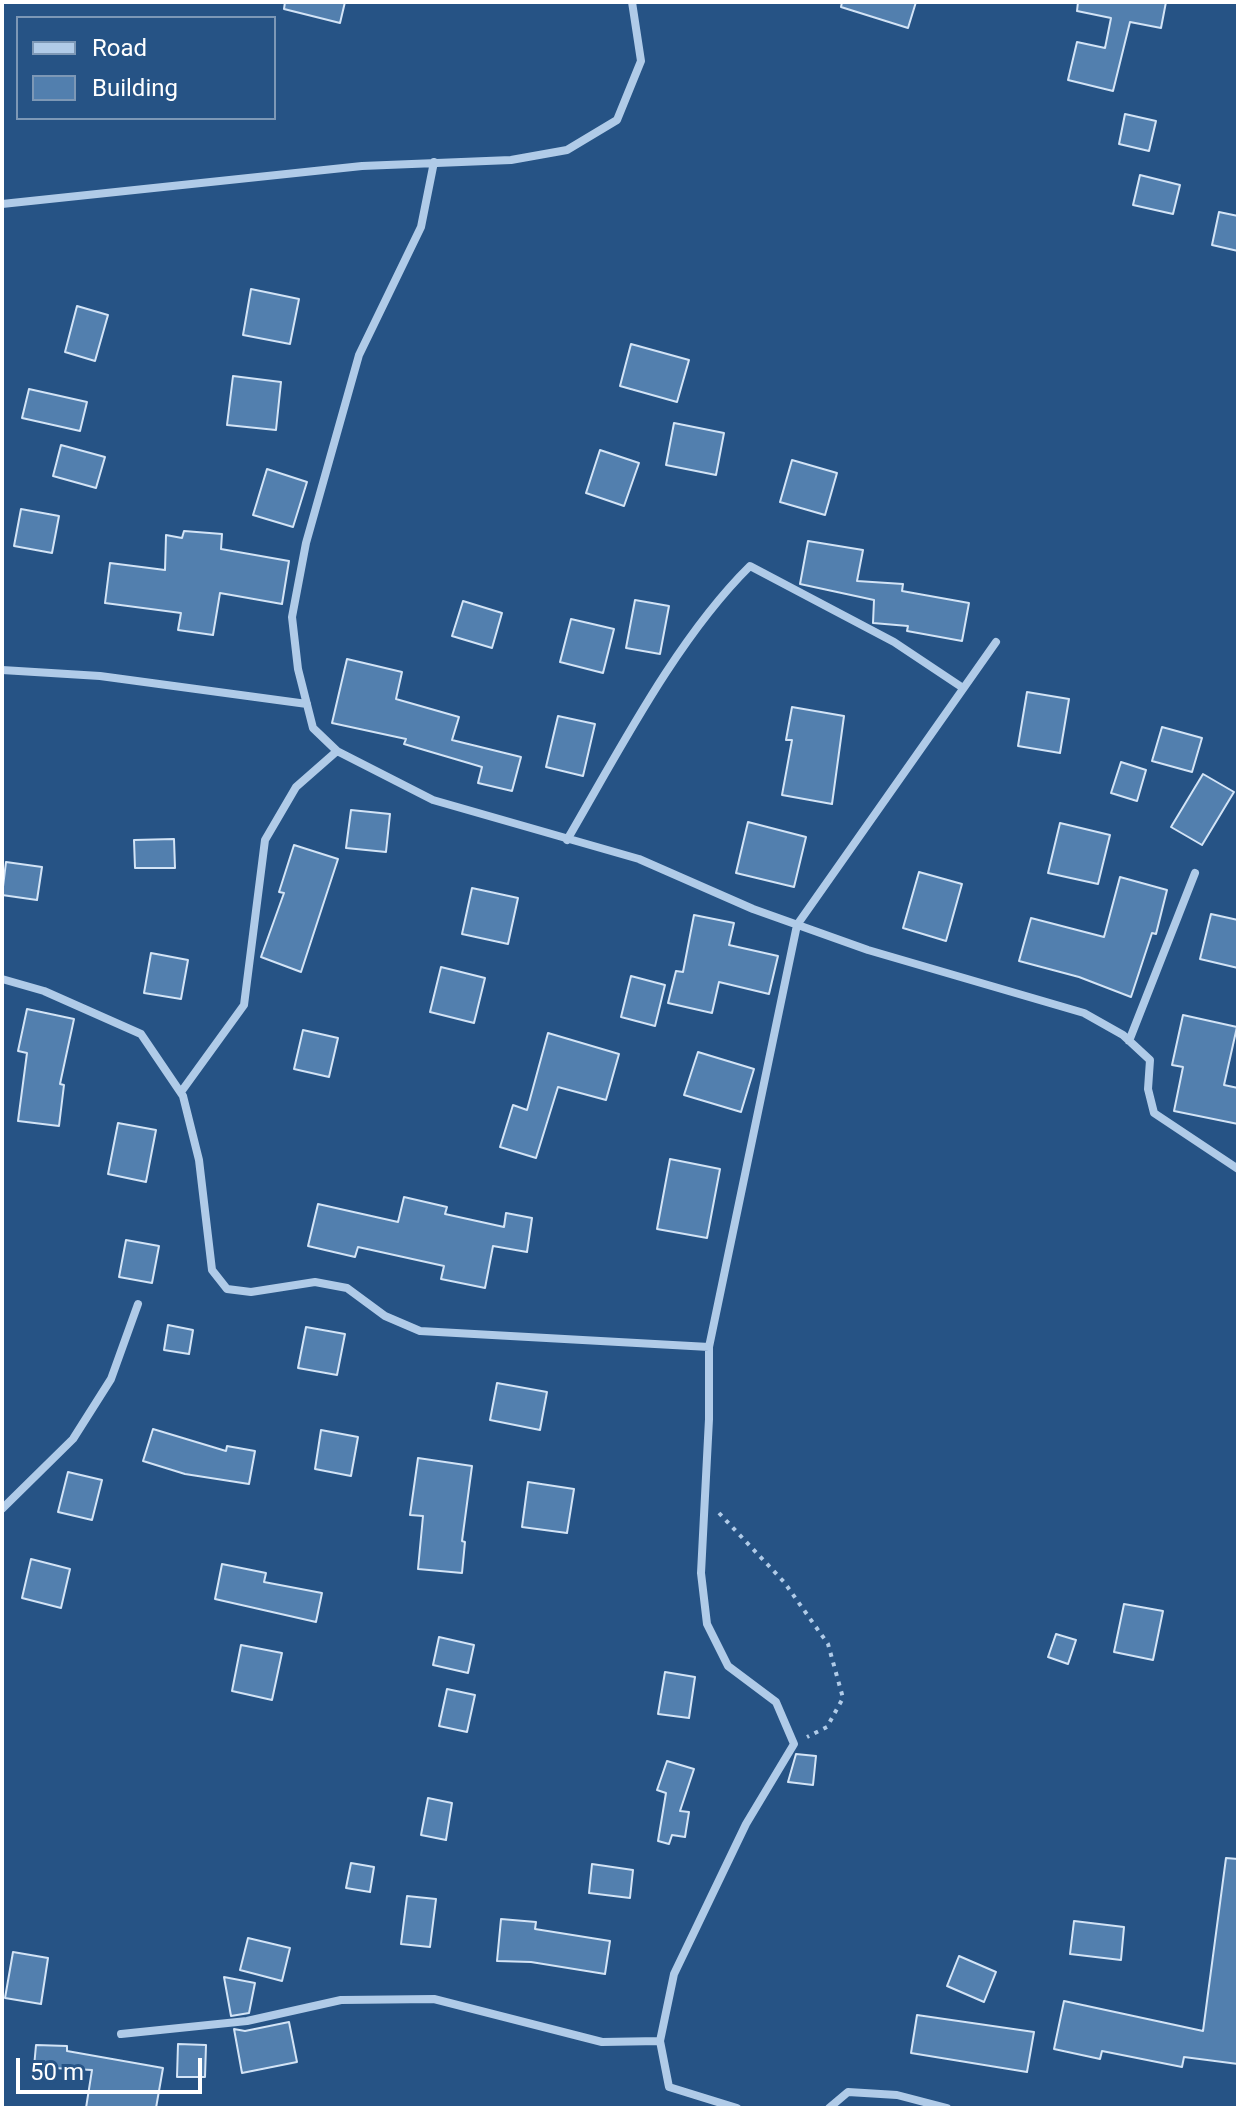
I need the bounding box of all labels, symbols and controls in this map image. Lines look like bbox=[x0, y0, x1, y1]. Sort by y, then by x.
legend bbox=[16, 16, 276, 120]
text: Road bbox=[92, 34, 147, 62]
text: Building bbox=[92, 74, 178, 102]
scale bar bbox=[20, 2042, 206, 2092]
text: 50 m bbox=[30, 2058, 84, 2086]

